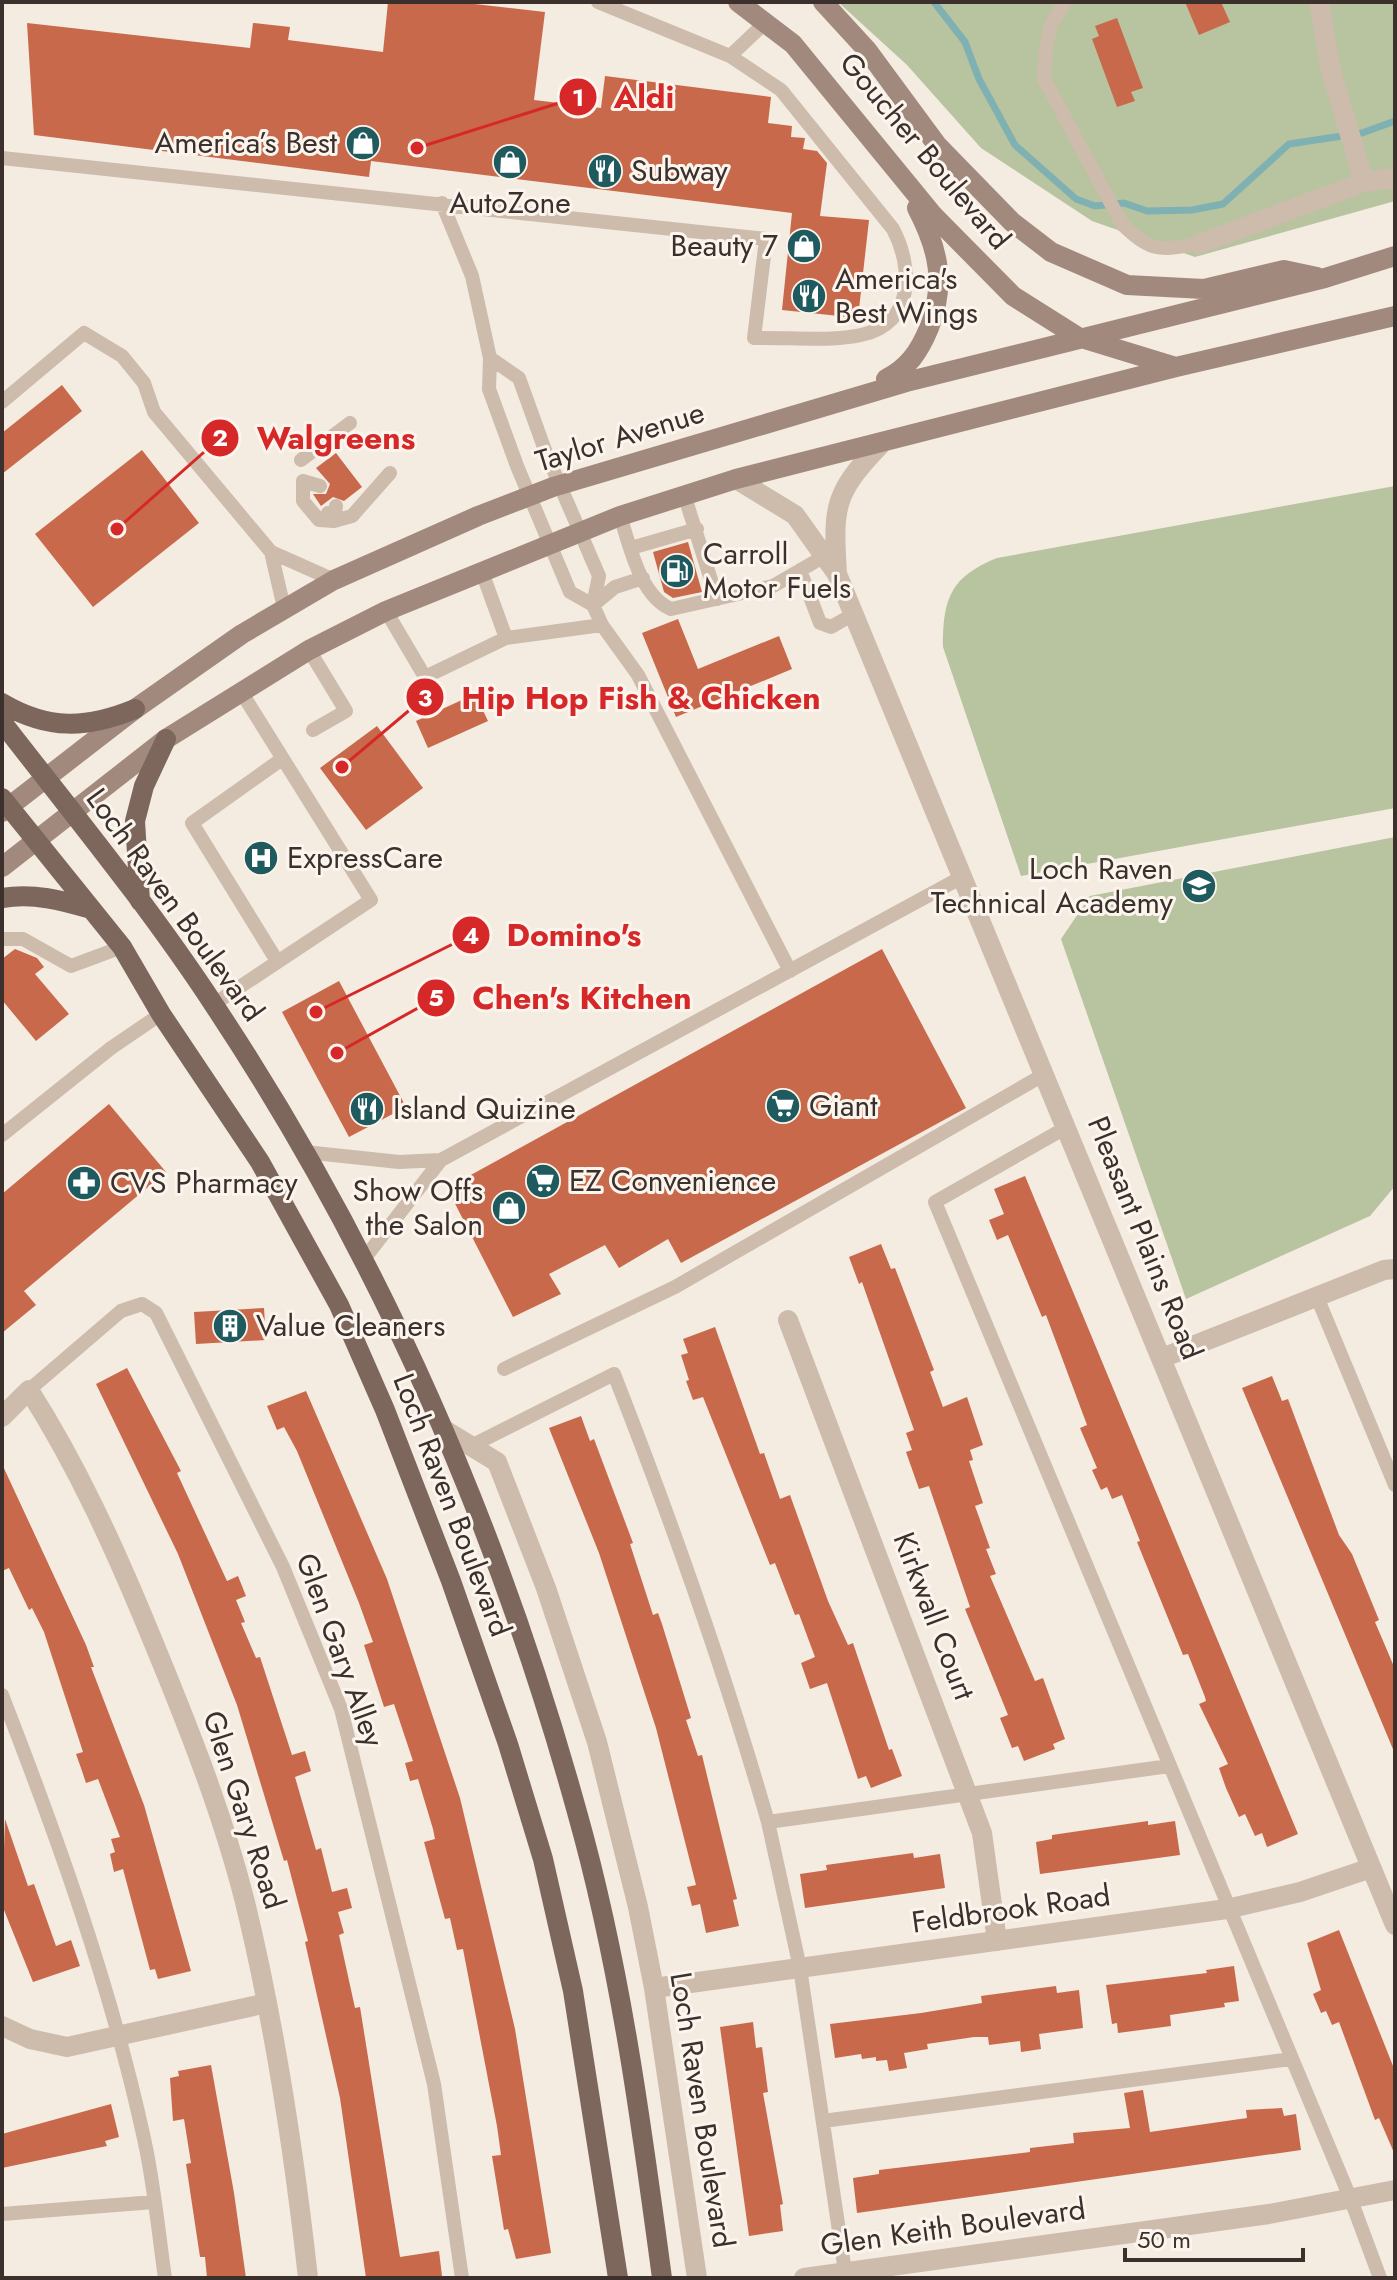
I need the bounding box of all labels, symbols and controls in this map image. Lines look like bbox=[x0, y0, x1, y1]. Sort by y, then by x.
street label: Goucher Boulevard bbox=[830, 43, 1021, 259]
callout: Aldi bbox=[558, 69, 690, 125]
text: Aldi bbox=[613, 74, 674, 120]
text: 1 bbox=[572, 80, 584, 115]
place label: America’s Best bbox=[155, 121, 338, 164]
shop icon: America’s Best bbox=[344, 124, 382, 162]
shop icon: AutoZone bbox=[491, 143, 529, 181]
place label: Subway bbox=[631, 149, 729, 192]
restaurant icon: Subway bbox=[586, 152, 624, 190]
place label: AutoZone bbox=[449, 181, 571, 224]
place label: Beauty 7 bbox=[670, 224, 778, 267]
shop icon: Beauty 7 bbox=[785, 227, 823, 265]
place label: America's Best Wings bbox=[835, 257, 978, 334]
restaurant icon: America's Best Wings bbox=[790, 277, 828, 315]
street label: Taylor Avenue bbox=[530, 390, 710, 483]
callout: Walgreens bbox=[200, 410, 431, 466]
text: Walgreens bbox=[257, 415, 415, 461]
text: 2 bbox=[212, 420, 228, 455]
place label: Carroll Motor Fuels bbox=[703, 532, 851, 609]
fuel station icon: Carroll Motor Fuels bbox=[658, 552, 696, 590]
callout: Hip Hop Fish & Chicken bbox=[405, 669, 836, 725]
text: Hip Hop Fish & Chicken bbox=[461, 675, 821, 721]
text: 3 bbox=[418, 680, 433, 715]
street label: Loch Raven Boulevard bbox=[76, 779, 275, 1030]
place label: ExpressCare bbox=[287, 836, 443, 879]
hospital icon: ExpressCare bbox=[242, 839, 280, 877]
place label: Loch Raven Technical Academy bbox=[931, 847, 1174, 924]
school or university icon: Loch Raven Technical Academy bbox=[1180, 867, 1218, 905]
callout: Domino's bbox=[451, 907, 658, 963]
text: Domino's bbox=[507, 912, 641, 958]
text: 4 bbox=[463, 918, 479, 953]
callout: Chen's Kitchen bbox=[416, 970, 708, 1026]
text: Chen's Kitchen bbox=[472, 975, 692, 1021]
text: 5 bbox=[428, 980, 444, 1015]
place label: Giant bbox=[809, 1084, 878, 1127]
place label: Island Quizine bbox=[393, 1087, 576, 1130]
supermarket icon: Giant bbox=[764, 1087, 802, 1125]
restaurant icon: Island Quizine bbox=[348, 1090, 386, 1128]
street label: Pleasant Plains Road bbox=[1077, 1110, 1214, 1366]
place label: EZ Convenience bbox=[569, 1159, 776, 1202]
place label: CVS Pharmacy bbox=[110, 1161, 298, 1204]
supermarket icon: EZ Convenience bbox=[524, 1162, 562, 1200]
pharmacy icon: CVS Pharmacy bbox=[65, 1164, 103, 1202]
place label: Show Offs the Salon bbox=[353, 1169, 483, 1246]
shop icon: Show Offs the Salon bbox=[490, 1189, 528, 1227]
place label: Value Cleaners bbox=[256, 1304, 445, 1347]
building icon: Value Cleaners bbox=[211, 1307, 249, 1345]
street label: Loch Raven Boulevard bbox=[382, 1367, 522, 1643]
street label: Kirkwall Court bbox=[883, 1526, 986, 1707]
street label: Glen Gary Alley bbox=[286, 1547, 396, 1753]
street label: Glen Gary Road bbox=[192, 1705, 297, 1915]
street label: Feldbrook Road bbox=[909, 1873, 1113, 1944]
street label: Loch Raven Boulevard bbox=[659, 1969, 746, 2251]
street label: Glen Keith Boulevard bbox=[818, 2187, 1088, 2266]
scale bar bbox=[1125, 2212, 1303, 2262]
text: 50 m bbox=[1137, 2222, 1191, 2257]

